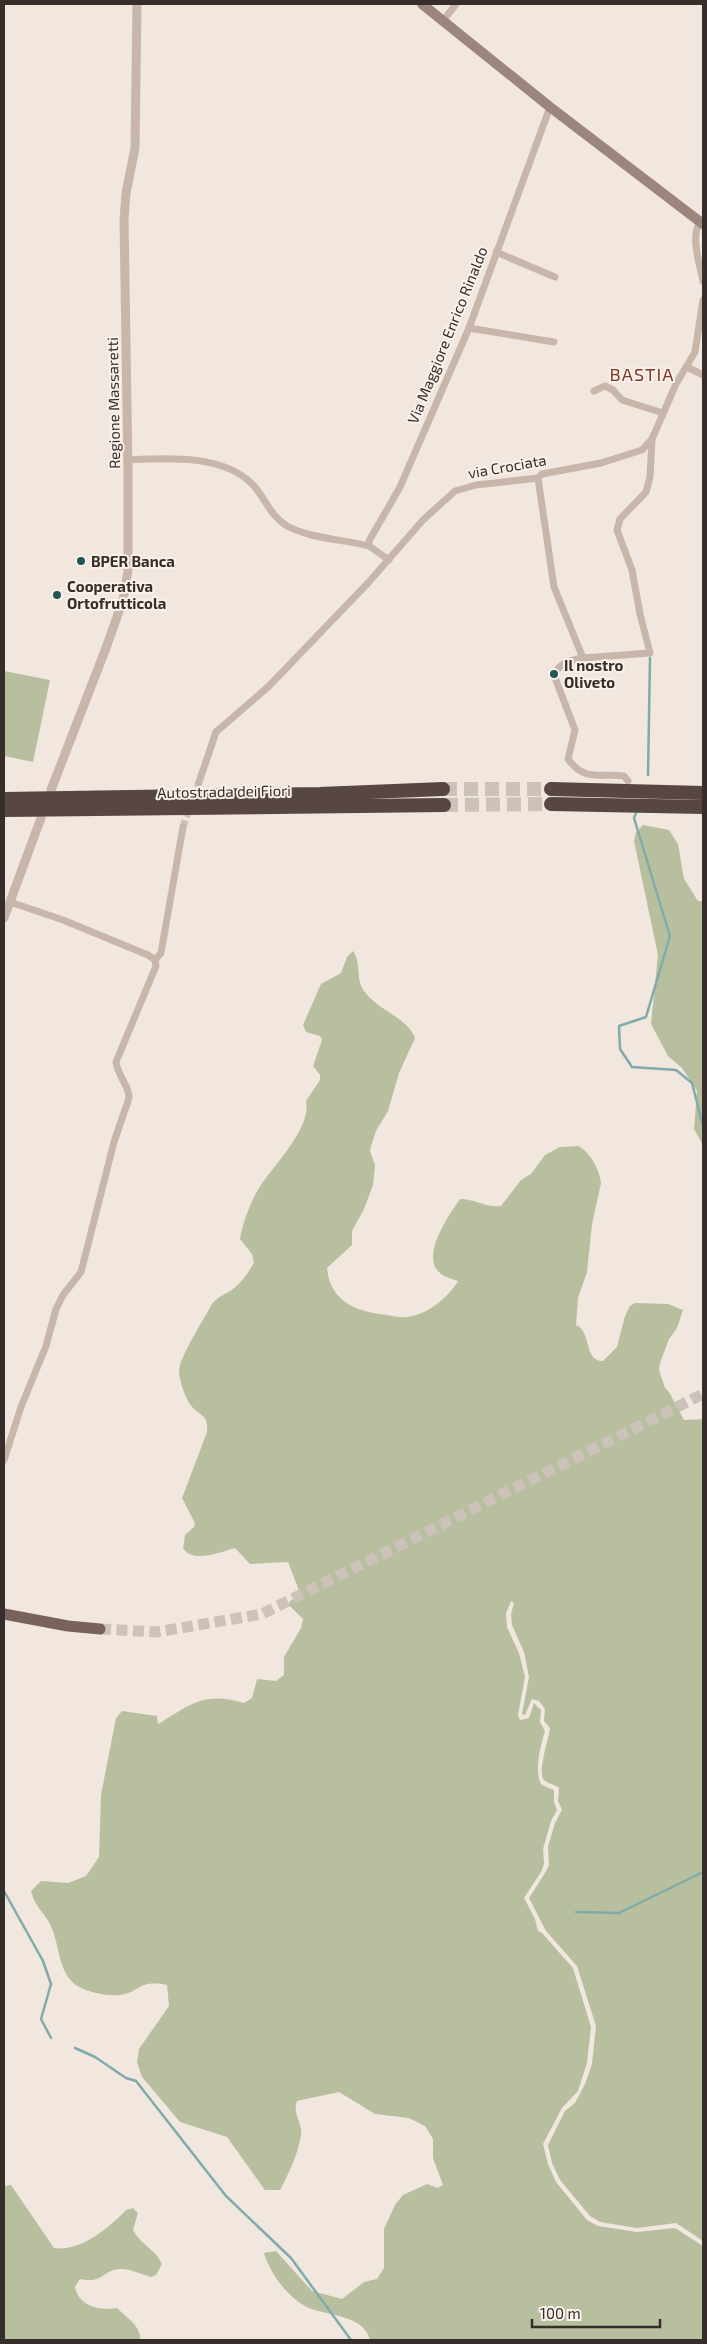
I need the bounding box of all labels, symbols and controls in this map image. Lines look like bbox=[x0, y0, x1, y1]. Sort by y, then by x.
street label: Via Maggiore Enrico Rinaldo bbox=[403, 244, 491, 426]
street label: Regione Massaretti bbox=[103, 337, 123, 469]
district label: BASTIA bbox=[610, 363, 674, 385]
street label: via Crociata bbox=[466, 450, 548, 482]
place label: BPER Banca bbox=[91, 552, 175, 570]
marker: BPER Banca bbox=[75, 555, 87, 567]
place label: Cooperativa Ortofrutticola bbox=[67, 577, 166, 612]
marker: Cooperativa Ortofrutticola bbox=[51, 589, 63, 601]
place label: Il nostro Oliveto bbox=[564, 656, 623, 691]
marker: Il nostro Oliveto bbox=[548, 668, 560, 680]
street label: Autostrada dei Fiori bbox=[157, 781, 291, 801]
scale bar bbox=[532, 2296, 660, 2328]
text: 100 m bbox=[540, 2304, 581, 2322]

